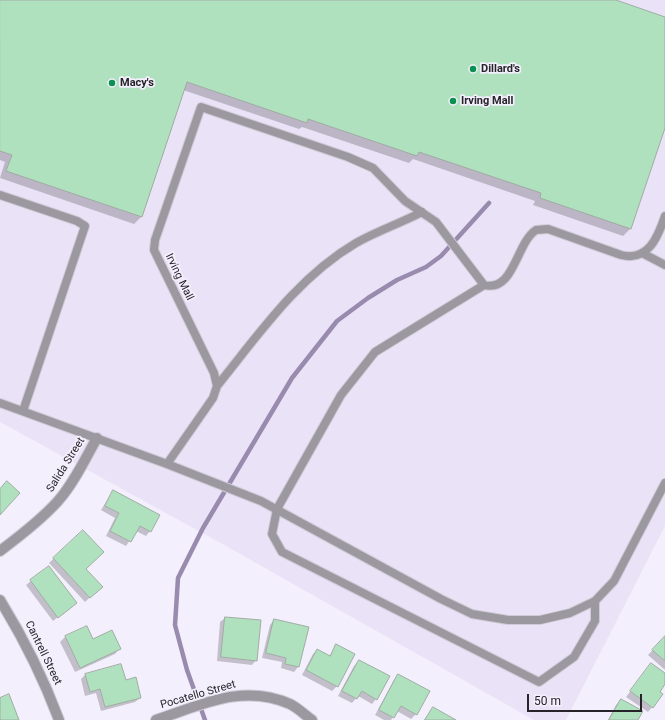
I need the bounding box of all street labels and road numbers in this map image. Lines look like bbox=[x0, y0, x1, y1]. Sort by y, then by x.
street label: Irving Mall bbox=[162, 251, 196, 303]
street label: Salida Street bbox=[44, 435, 88, 495]
street label: Cantrell Street bbox=[22, 619, 64, 687]
street label: Pocatello Street bbox=[159, 678, 237, 712]

